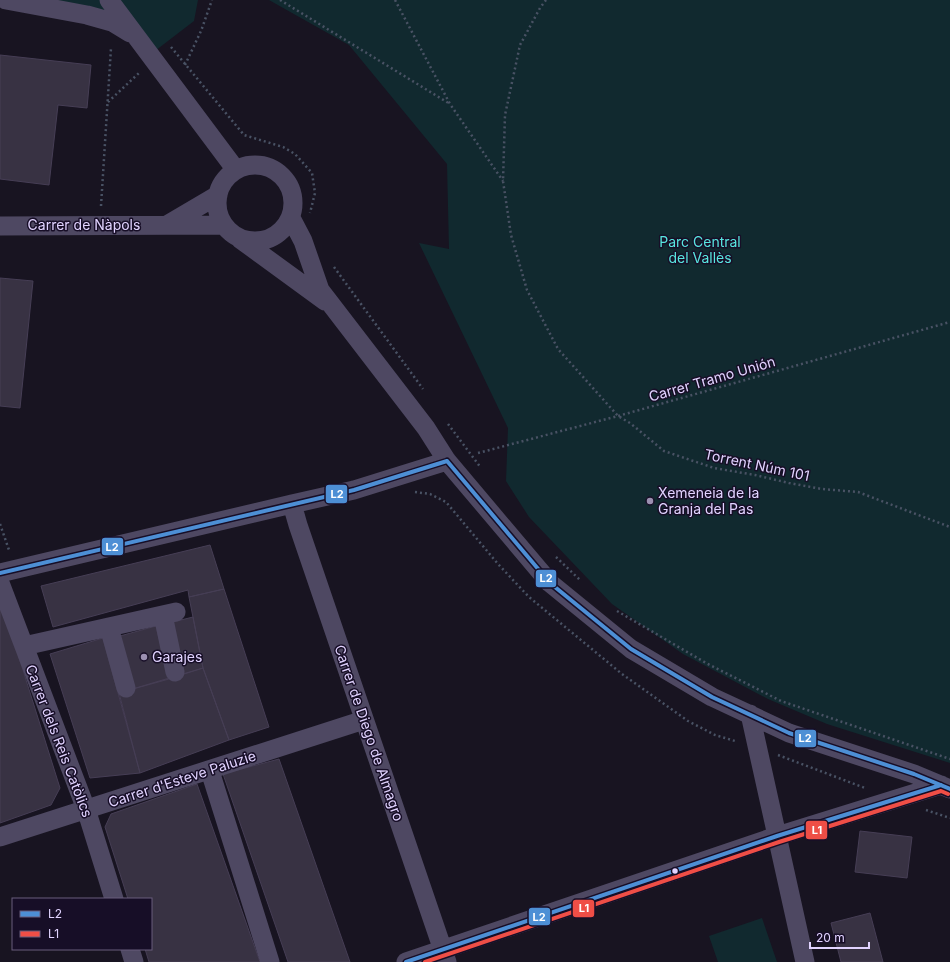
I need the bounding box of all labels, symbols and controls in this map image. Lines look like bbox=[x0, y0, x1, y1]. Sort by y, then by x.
street label: Carrer de Nàpols bbox=[28, 216, 140, 233]
park label: Parc Central del Vallès bbox=[659, 233, 741, 266]
street label: Carrer Tramo Unión bbox=[647, 352, 777, 405]
street label: Torrent Núm 101 bbox=[703, 445, 811, 484]
line badge: L2 bbox=[325, 484, 348, 504]
place label: Xemeneia de la Granja del Pas bbox=[658, 484, 759, 517]
text: L2 bbox=[330, 487, 344, 501]
marker: Xemeneia de la Granja del Pas bbox=[645, 496, 655, 506]
line badge: L2 bbox=[101, 537, 124, 556]
text: L2 bbox=[105, 540, 119, 554]
line badge: L2 bbox=[535, 569, 557, 588]
text: L2 bbox=[539, 571, 553, 585]
street label: Carrer de Diego de Almagro bbox=[331, 643, 408, 823]
place label: Garajes bbox=[152, 648, 202, 665]
marker: Garajes bbox=[139, 652, 149, 662]
street label: Carrer dels Reis Catòlics bbox=[22, 662, 96, 820]
line badge: L2 bbox=[794, 729, 817, 748]
text: L2 bbox=[798, 731, 812, 745]
street label: Carrer d'Esteve Paluzie bbox=[106, 747, 258, 810]
line badge: L1 bbox=[805, 820, 828, 840]
text: L1 bbox=[812, 823, 822, 837]
unlabelled marker bbox=[670, 866, 680, 876]
legend bbox=[12, 898, 152, 950]
line badge: L1 bbox=[572, 899, 595, 918]
text: L1 bbox=[579, 901, 589, 915]
text: L2 bbox=[48, 906, 62, 921]
line badge: L2 bbox=[528, 907, 551, 926]
text: L2 bbox=[532, 910, 546, 924]
scale bar bbox=[810, 924, 869, 950]
text: L1 bbox=[48, 926, 59, 941]
text: 20 m bbox=[816, 930, 845, 945]

